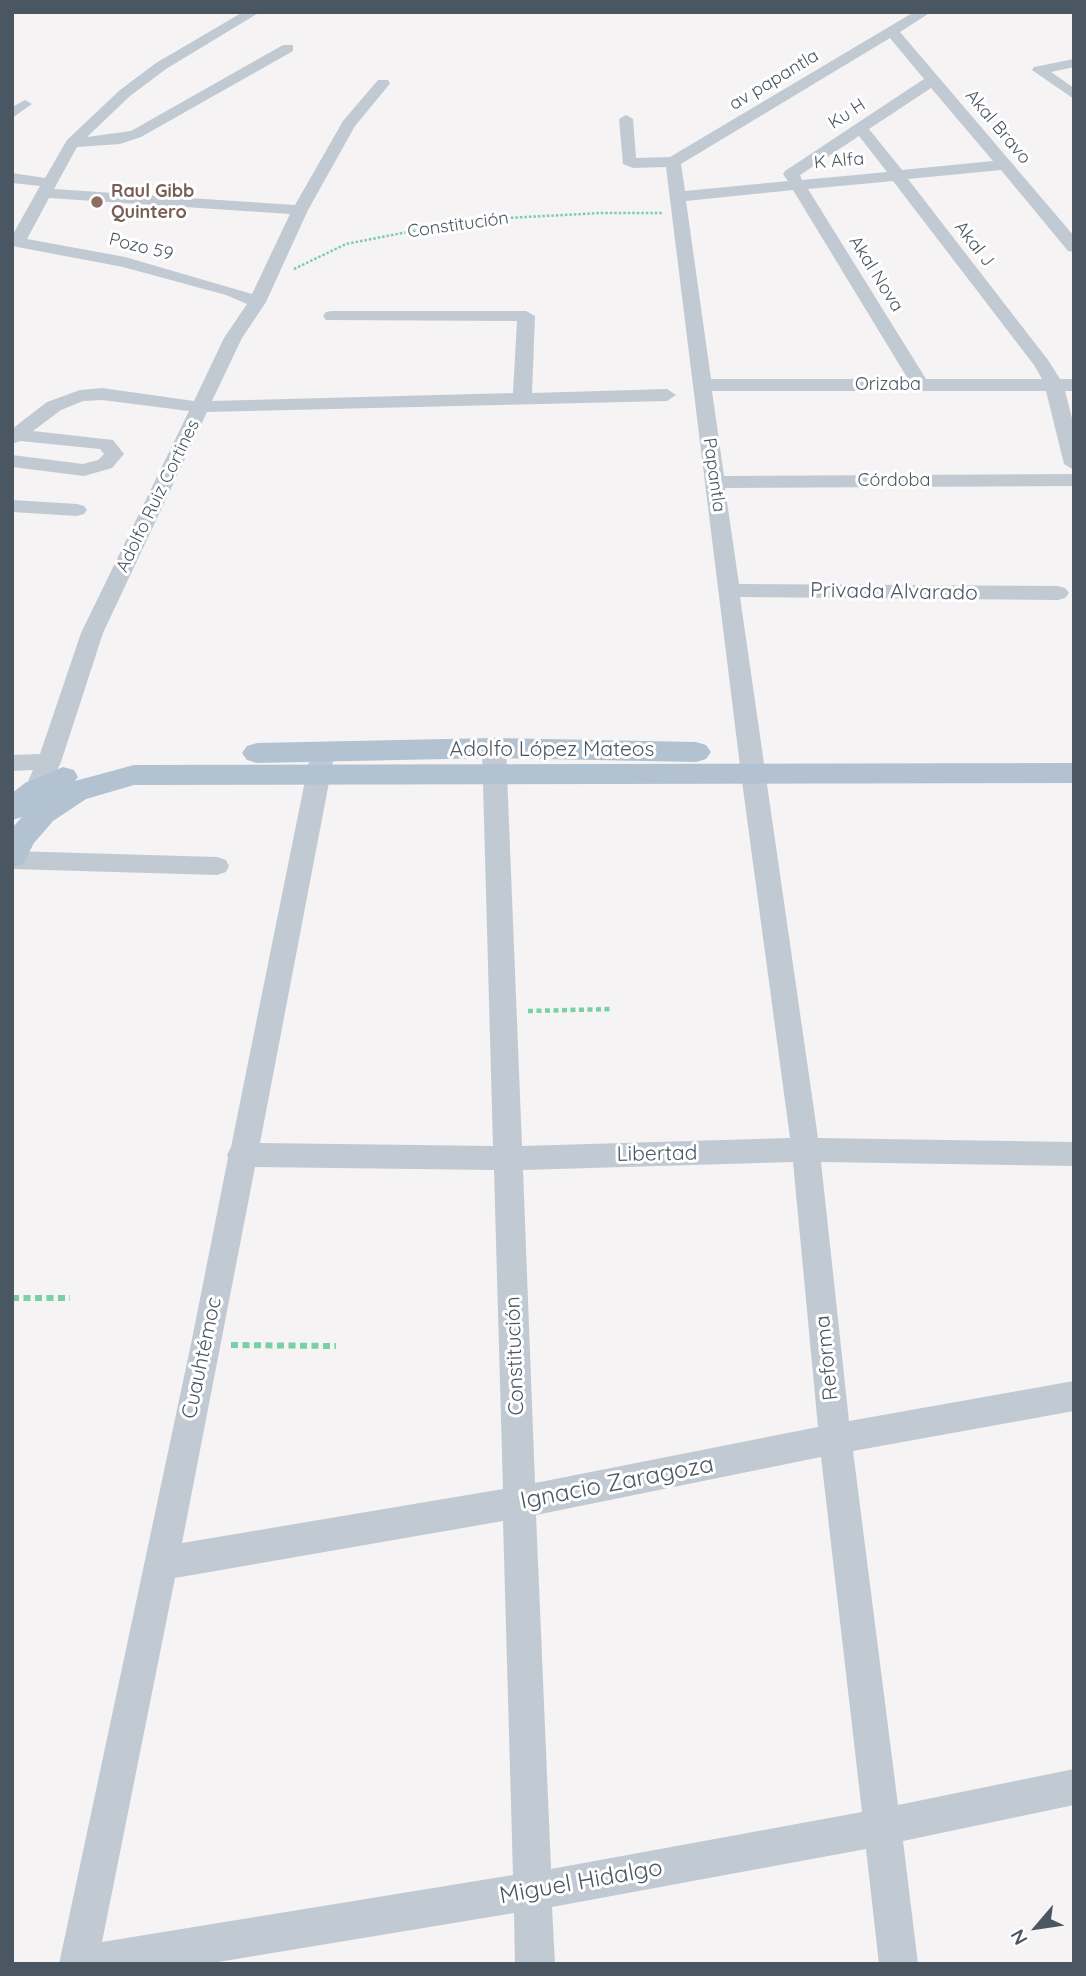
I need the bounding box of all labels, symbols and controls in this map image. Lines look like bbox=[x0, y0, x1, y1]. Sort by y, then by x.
street label: av papantla bbox=[725, 45, 823, 115]
street label: Akal Bravo bbox=[961, 85, 1035, 169]
street label: Ku H bbox=[824, 94, 870, 134]
street label: K Alfa bbox=[813, 148, 865, 174]
place label: Raul Gibb Quintero bbox=[111, 181, 194, 224]
marker: Raul Gibb Quintero bbox=[89, 194, 105, 210]
street label: Constitución bbox=[406, 207, 510, 243]
street label: Akal J bbox=[950, 217, 998, 271]
street label: Pozo 59 bbox=[107, 229, 175, 265]
street label: Akal Nova bbox=[844, 232, 908, 316]
street label: Orizaba bbox=[855, 374, 921, 396]
street label: Adolfo Ruiz Cortines bbox=[112, 416, 204, 576]
street label: Papantla bbox=[698, 436, 730, 514]
street label: Córdoba bbox=[858, 470, 930, 492]
street label: Privada Alvarado bbox=[810, 578, 978, 606]
street label: Adolfo López Mateos bbox=[450, 737, 654, 763]
street label: Libertad bbox=[616, 1141, 698, 1167]
street label: Cuauhtémoc bbox=[177, 1295, 227, 1421]
street label: Constitución bbox=[500, 1296, 530, 1416]
street label: Reforma bbox=[810, 1314, 844, 1402]
street label: Ignacio Zaragoza bbox=[518, 1450, 716, 1516]
street label: Miguel Hidalgo bbox=[497, 1854, 665, 1910]
north arrow bbox=[1002, 1892, 1072, 1962]
text: N bbox=[1005, 1925, 1033, 1949]

